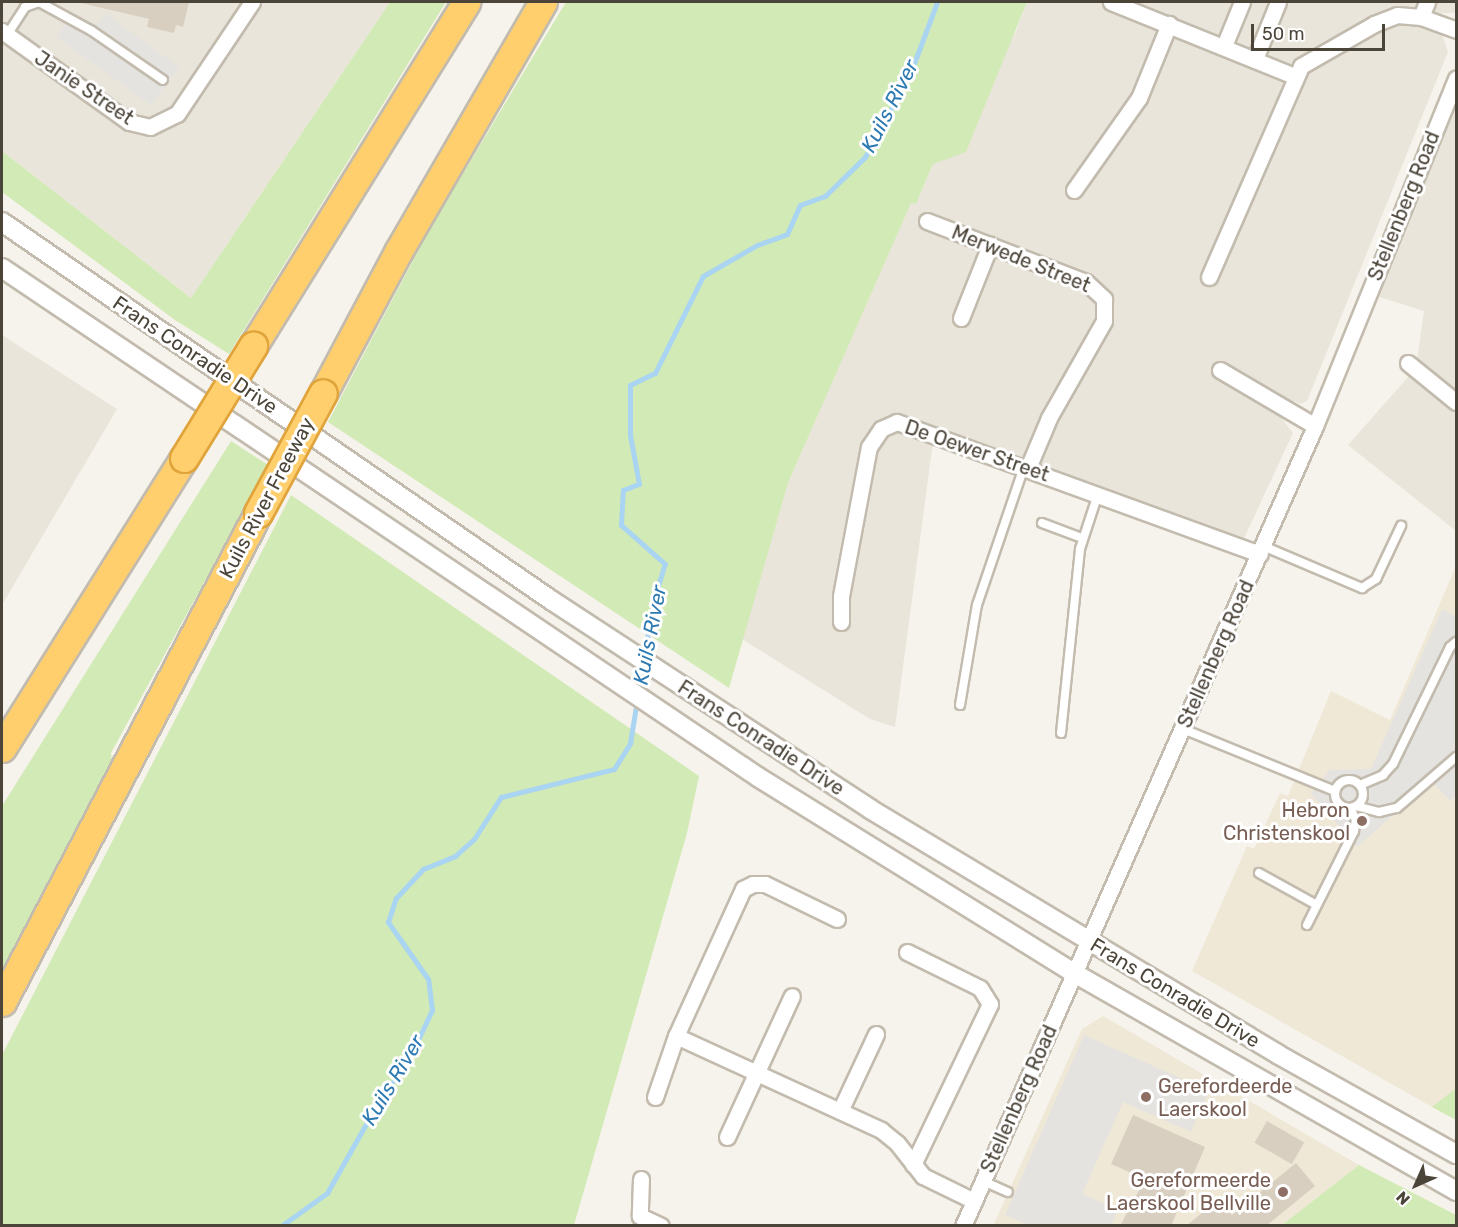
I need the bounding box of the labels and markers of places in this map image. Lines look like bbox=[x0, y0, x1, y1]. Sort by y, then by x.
place label: Hebron Christenskool bbox=[1223, 798, 1350, 845]
marker: Hebron Christenskool bbox=[1355, 814, 1369, 828]
place label: Gerefordeerde Laerskool bbox=[1158, 1074, 1292, 1121]
marker: Gerefordeerde Laerskool bbox=[1139, 1090, 1153, 1104]
place label: Gereformeerde Laerskool Bellville bbox=[1106, 1168, 1271, 1215]
marker: Gereformeerde Laerskool Bellville bbox=[1276, 1185, 1290, 1199]

